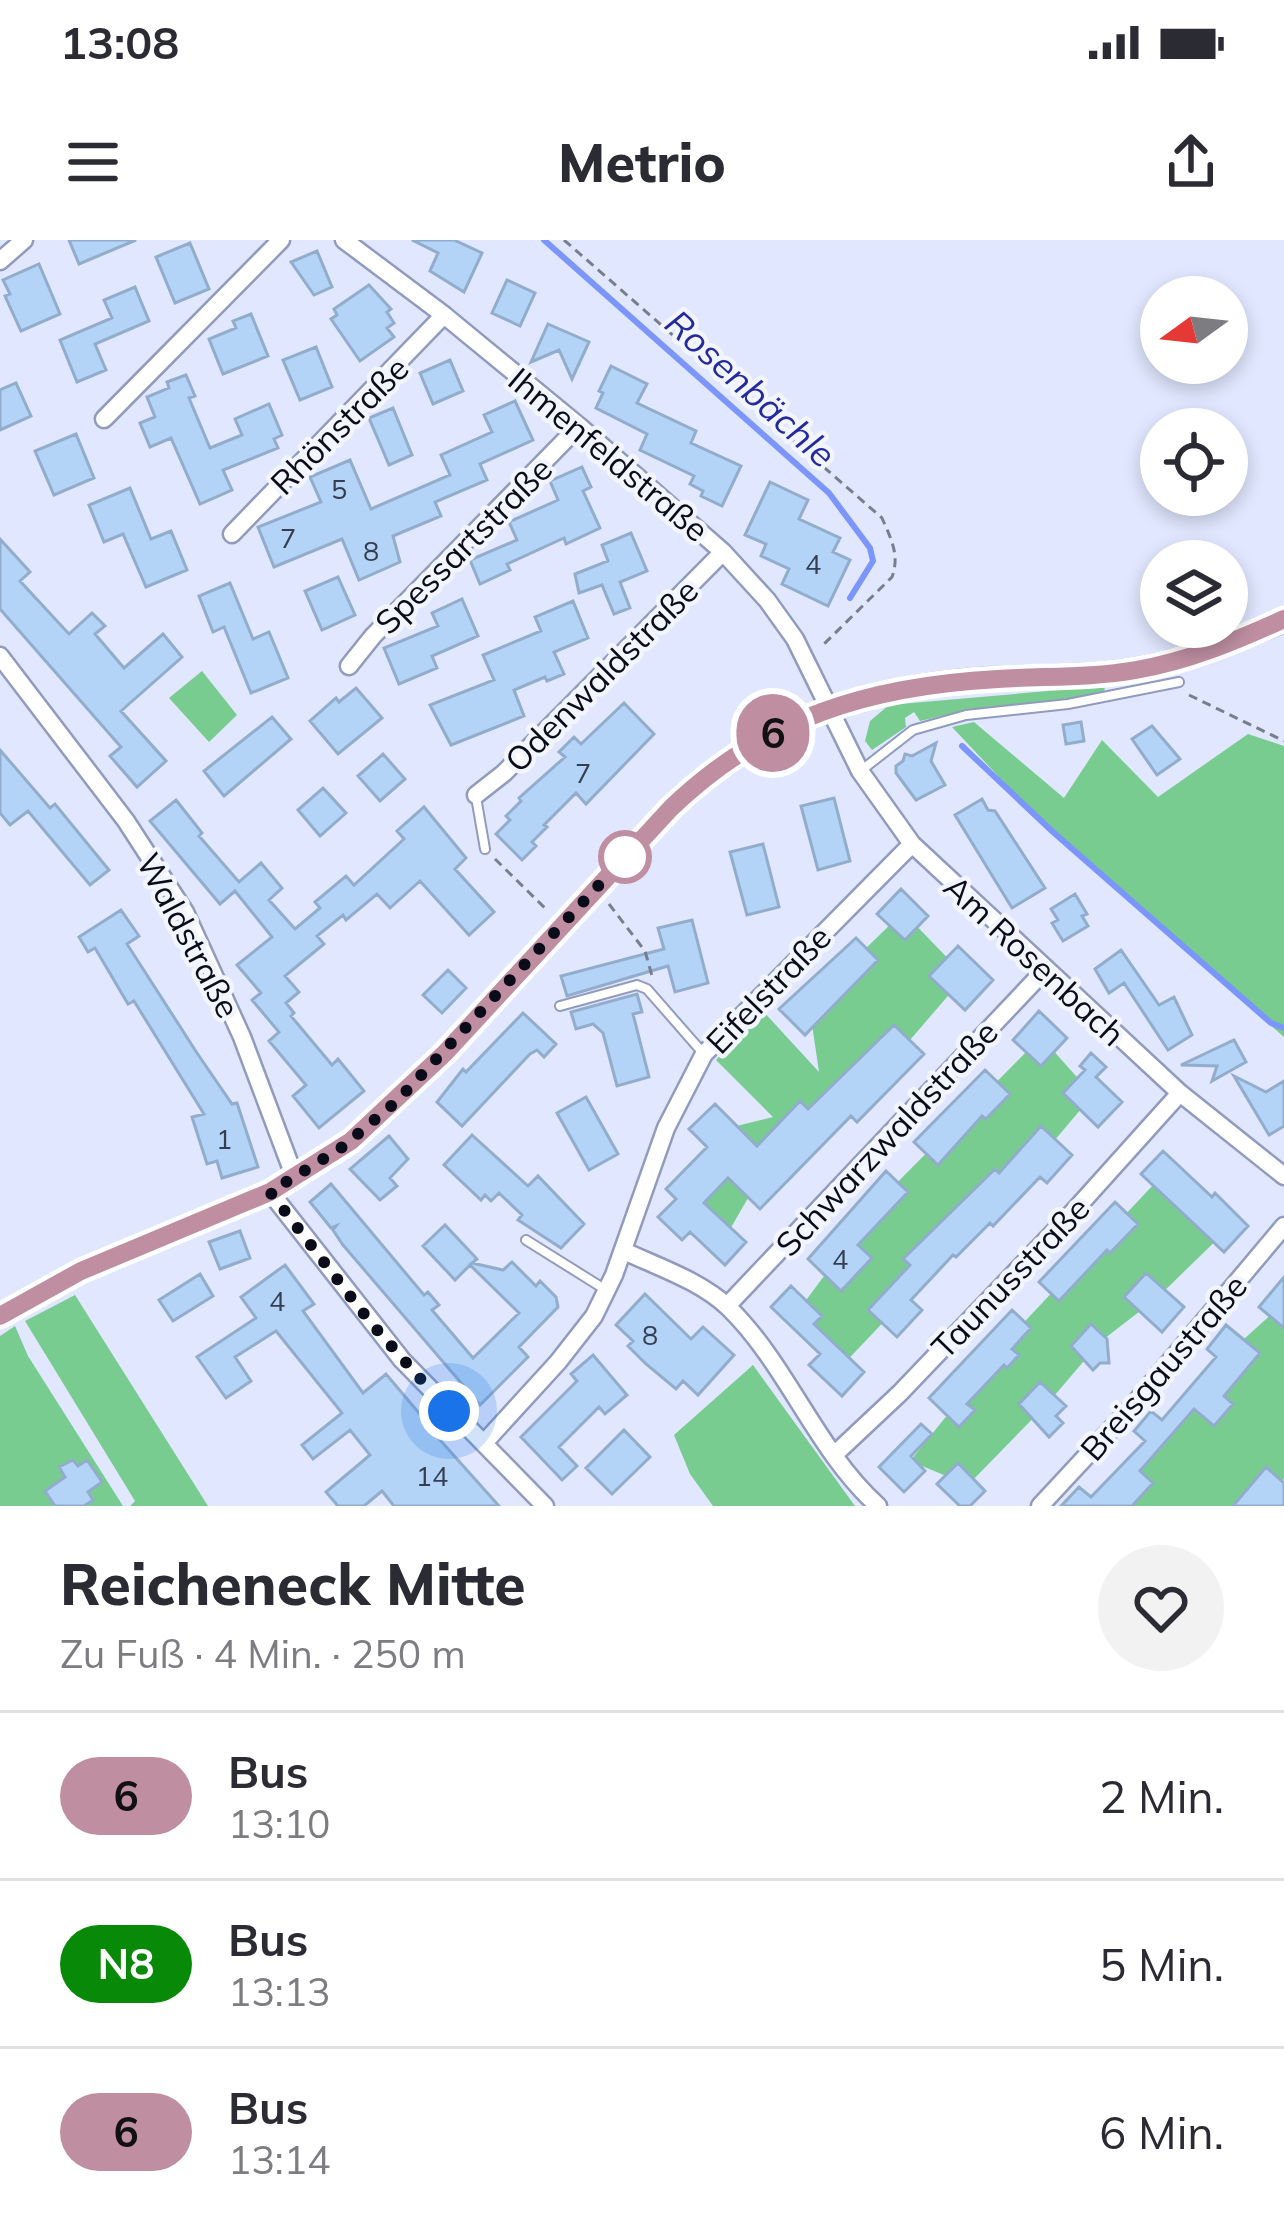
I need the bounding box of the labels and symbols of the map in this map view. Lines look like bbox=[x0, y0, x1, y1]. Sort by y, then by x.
north arrow bbox=[1140, 276, 1248, 384]
water label: Rosenbächle bbox=[656, 300, 846, 476]
street label: Rhönstraße bbox=[261, 347, 417, 503]
street label: Ihmenfeldstraße bbox=[501, 358, 717, 550]
street label: Spessartstraße bbox=[366, 448, 560, 642]
house number: 5 bbox=[331, 472, 347, 506]
house number: 7 bbox=[280, 521, 296, 555]
house number: 8 bbox=[363, 534, 379, 568]
house number: 4 bbox=[805, 547, 821, 581]
street label: Odenwaldstraße bbox=[496, 570, 706, 780]
line badge: 6 bbox=[734, 694, 812, 772]
house number: 7 bbox=[575, 756, 591, 790]
unlabelled marker bbox=[600, 832, 650, 882]
street label: Waldstraße bbox=[129, 846, 249, 1024]
street label: Am Rosenbach bbox=[936, 866, 1134, 1054]
street label: Eifelstraße bbox=[697, 916, 839, 1062]
street label: Schwarzwaldstraße bbox=[766, 1012, 1006, 1264]
house number: 1 bbox=[216, 1122, 232, 1156]
street label: Taunusstraße bbox=[923, 1187, 1097, 1367]
house number: 4 bbox=[832, 1242, 848, 1276]
street label: Breisgaustraße bbox=[1071, 1265, 1255, 1469]
house number: 4 bbox=[269, 1284, 285, 1318]
house number: 8 bbox=[642, 1318, 658, 1352]
your location bbox=[419, 1381, 479, 1441]
house number: 14 bbox=[416, 1459, 448, 1493]

